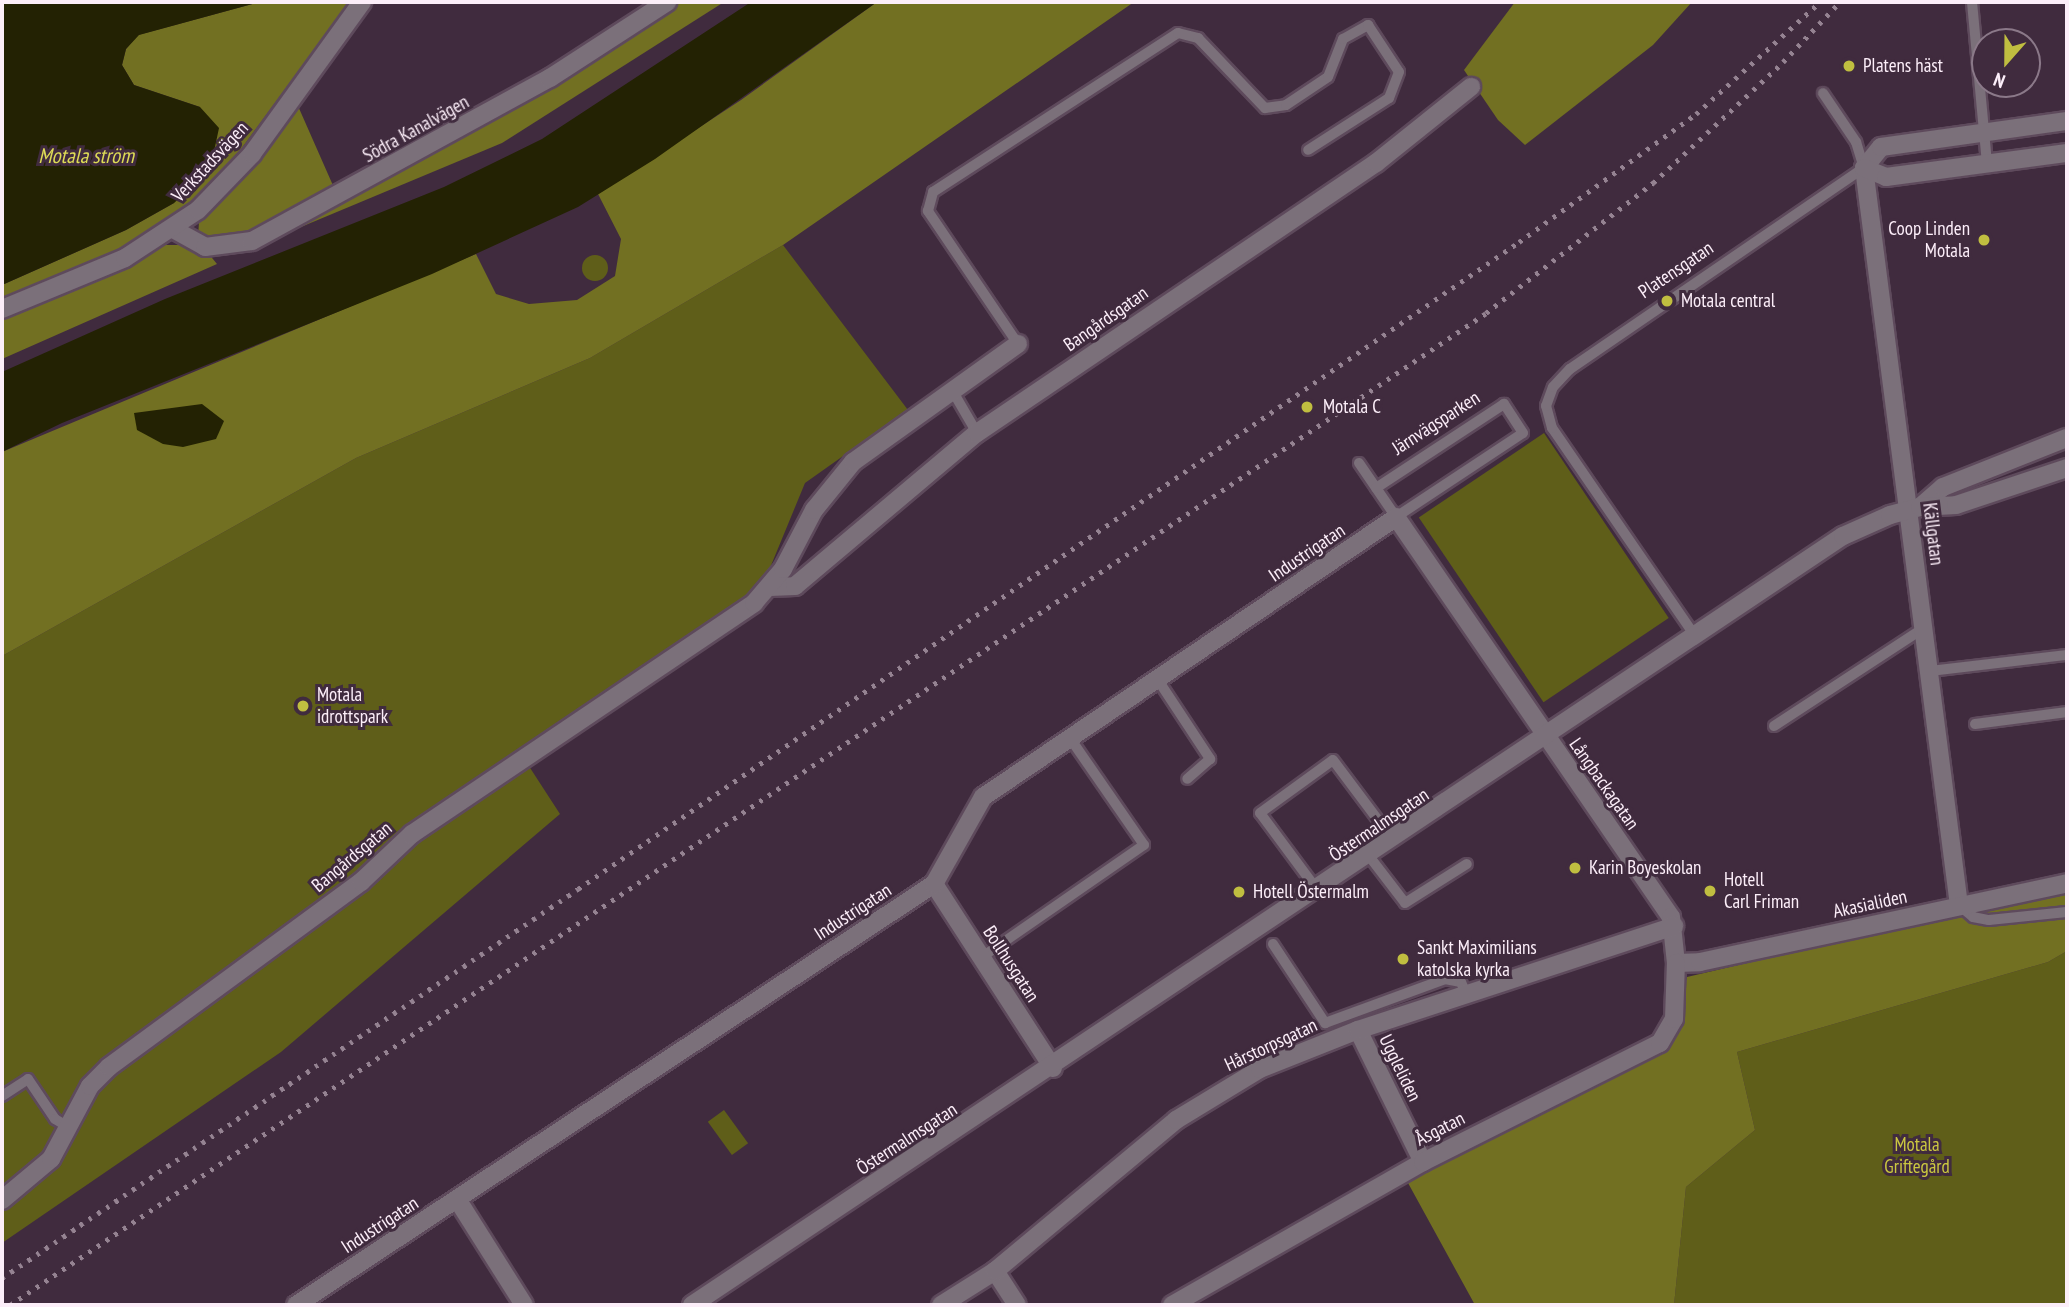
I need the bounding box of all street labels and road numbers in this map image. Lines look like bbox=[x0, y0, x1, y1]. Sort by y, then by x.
street label: Södra Kanalvägen bbox=[359, 90, 473, 168]
street label: Verkstadsvägen bbox=[167, 117, 253, 207]
street label: Platensgatan bbox=[1634, 237, 1718, 303]
street label: Bangårdsgatan bbox=[1060, 282, 1152, 356]
street label: Järnvägsparken bbox=[1388, 386, 1484, 460]
street label: Källgatan bbox=[1918, 501, 1948, 567]
street label: Industrigatan bbox=[1264, 519, 1350, 587]
street label: Långbackagatan bbox=[1564, 734, 1644, 834]
street label: Östermalmsgatan bbox=[1325, 783, 1433, 867]
street label: Bangårdsgatan bbox=[307, 817, 397, 897]
street label: Industrigatan bbox=[810, 879, 896, 945]
street label: Akasialiden bbox=[1831, 885, 1909, 923]
street label: Bollhusgatan bbox=[978, 922, 1044, 1006]
street label: Hårstorpsgatan bbox=[1221, 1014, 1321, 1076]
street label: Uggleliden bbox=[1374, 1031, 1426, 1105]
street label: Östermalmsgatan bbox=[853, 1098, 961, 1180]
street label: Åsgatan bbox=[1411, 1107, 1469, 1151]
street label: Industrigatan bbox=[337, 1192, 423, 1258]

